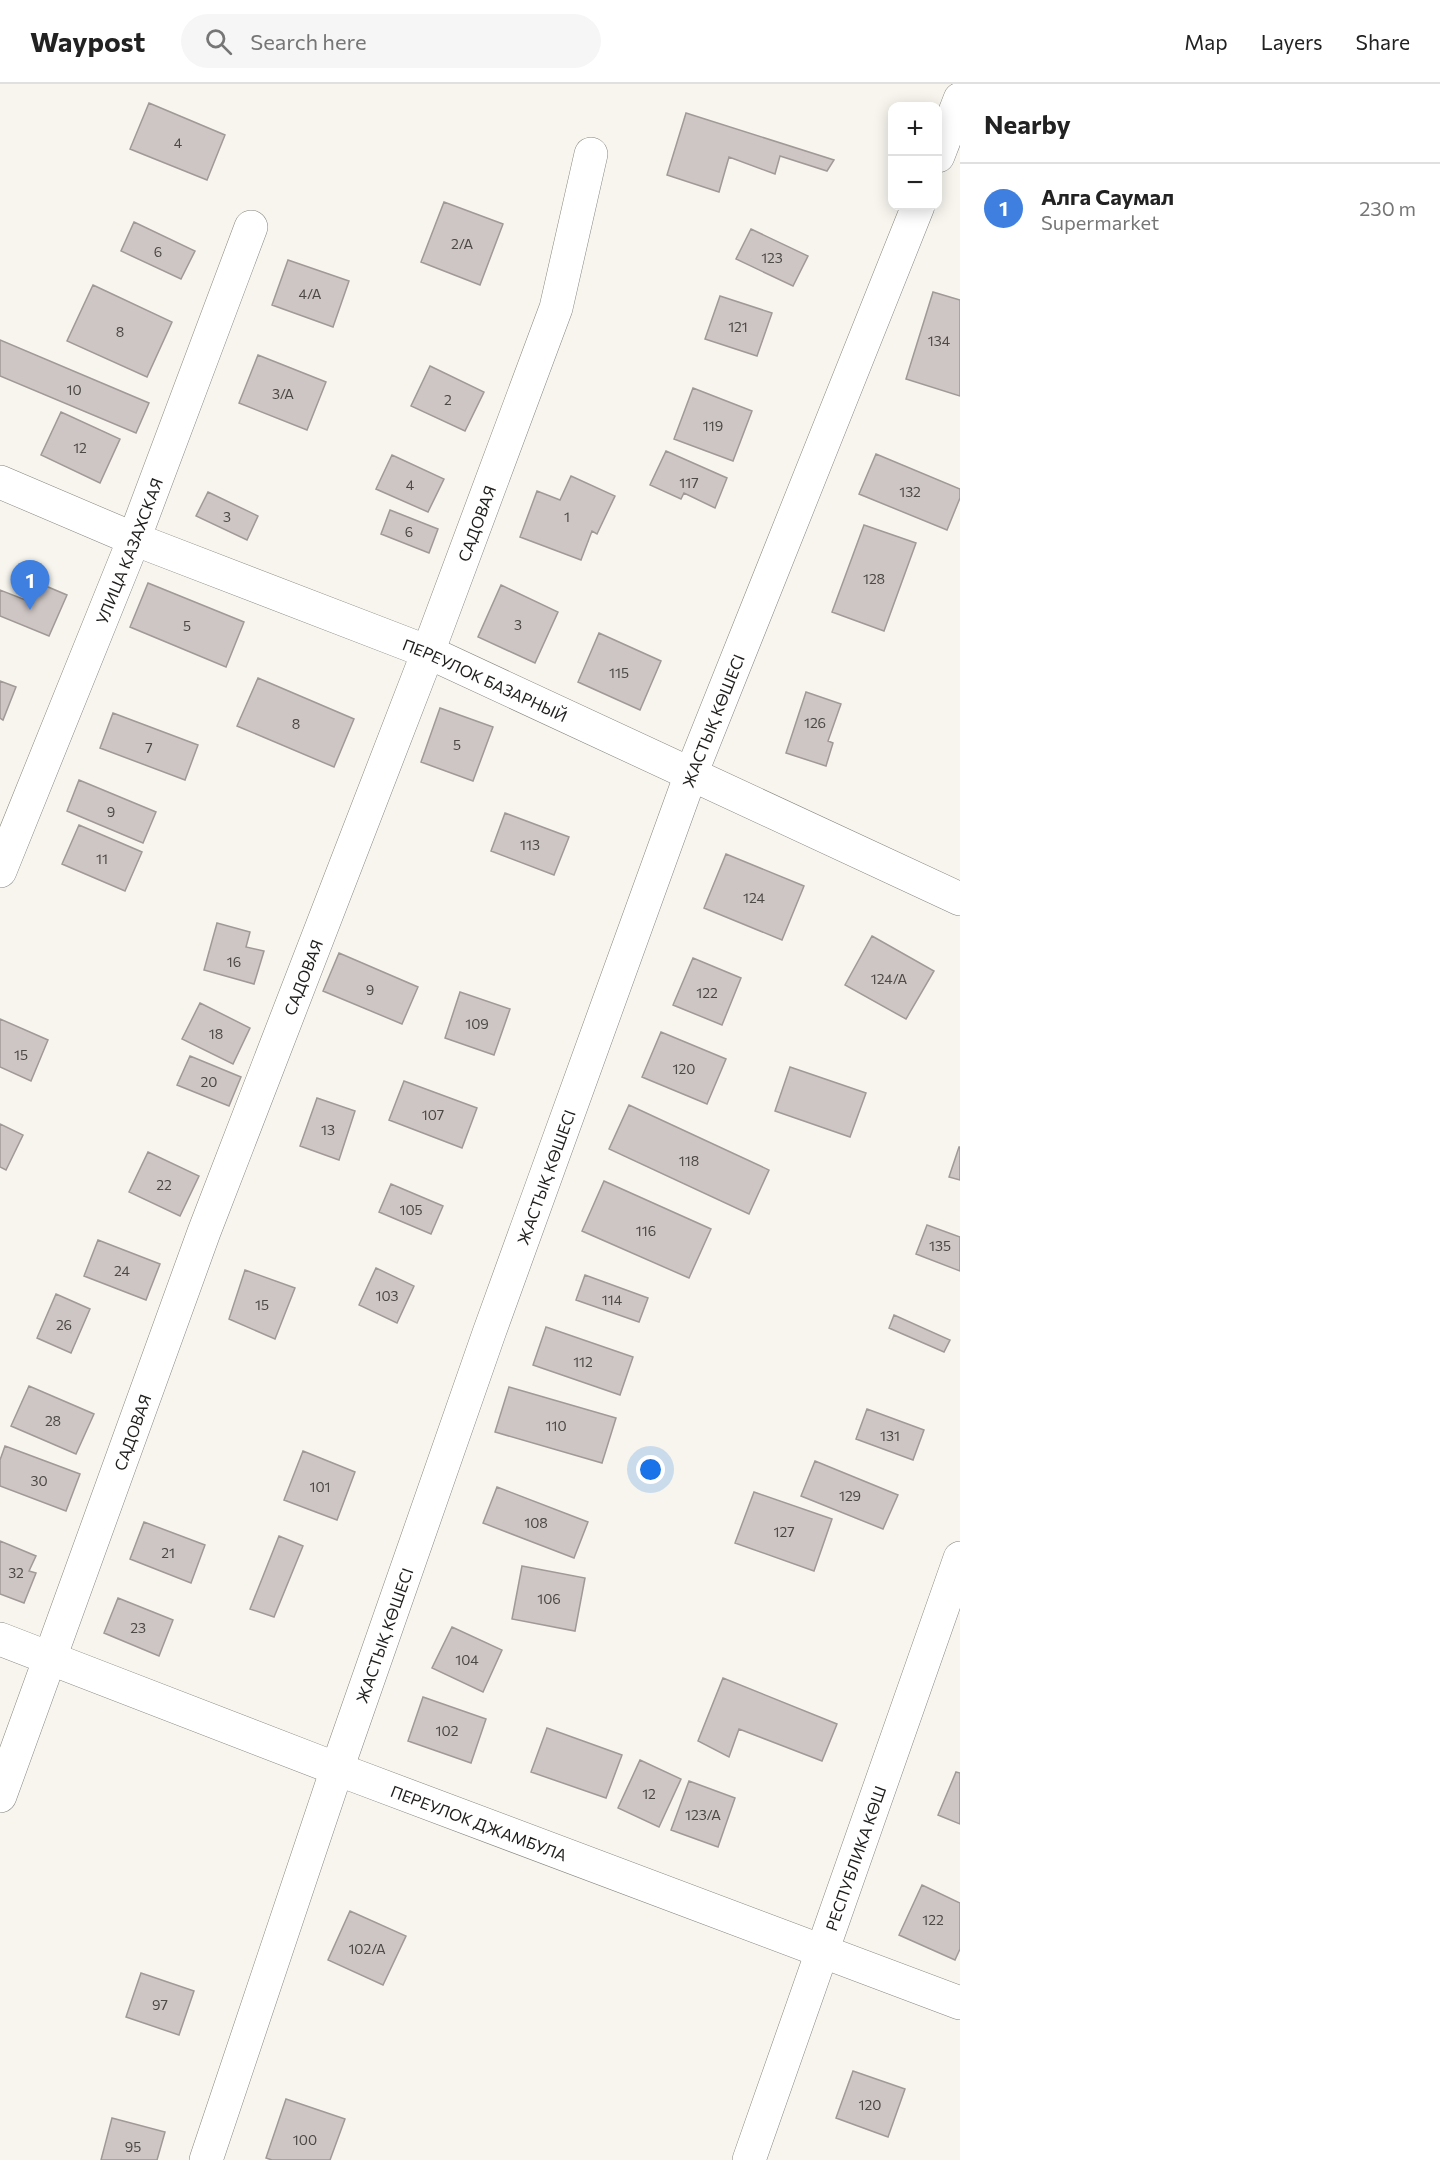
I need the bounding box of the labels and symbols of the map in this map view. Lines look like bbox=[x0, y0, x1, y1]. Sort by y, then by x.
house number: 4 bbox=[174, 134, 183, 151]
house number: 2/А bbox=[451, 235, 473, 252]
house number: 6 bbox=[154, 243, 162, 260]
house number: 123 bbox=[761, 249, 783, 266]
house number: 4/А bbox=[299, 285, 322, 302]
house number: 121 bbox=[728, 318, 748, 335]
house number: 8 bbox=[116, 323, 124, 340]
house number: 134 bbox=[928, 332, 951, 349]
house number: 10 bbox=[66, 381, 82, 398]
house number: 3/А bbox=[272, 385, 294, 402]
house number: 2 bbox=[444, 391, 452, 408]
house number: 119 bbox=[703, 417, 723, 434]
house number: 12 bbox=[73, 439, 87, 456]
house number: 117 bbox=[679, 474, 699, 491]
street label: УЛИЦА КАЗАХСКАЯ bbox=[91, 475, 166, 627]
house number: 4 bbox=[406, 476, 415, 493]
street label: САДОВАЯ bbox=[453, 482, 499, 564]
house number: 132 bbox=[899, 483, 921, 500]
house number: 3 bbox=[223, 508, 231, 525]
house number: 1 bbox=[564, 508, 570, 525]
house number: 6 bbox=[405, 523, 413, 540]
pin: 1 bbox=[10, 560, 50, 610]
house number: 128 bbox=[863, 570, 885, 587]
house number: 3 bbox=[514, 616, 522, 633]
house number: 5 bbox=[183, 617, 191, 634]
street label: ПЕРЕУЛОК БАЗАРНЫЙ bbox=[400, 634, 571, 725]
street label: ЖАСТЫҚ КӨШЕСІ bbox=[677, 651, 748, 790]
house number: 115 bbox=[609, 664, 629, 681]
house number: 126 bbox=[804, 714, 826, 731]
house number: 8 bbox=[292, 715, 300, 732]
house number: 5 bbox=[453, 736, 461, 753]
house number: 7 bbox=[145, 739, 153, 756]
house number: 9 bbox=[107, 803, 115, 820]
house number: 113 bbox=[520, 836, 540, 853]
house number: 11 bbox=[96, 850, 108, 867]
house number: 124 bbox=[743, 889, 766, 906]
street label: САДОВАЯ bbox=[279, 937, 326, 1018]
house number: 16 bbox=[227, 953, 241, 970]
house number: 124/А bbox=[871, 970, 907, 987]
house number: 9 bbox=[366, 981, 374, 998]
house number: 122 bbox=[696, 984, 718, 1001]
house number: 109 bbox=[465, 1015, 489, 1032]
house number: 18 bbox=[209, 1025, 223, 1042]
house number: 15 bbox=[14, 1046, 28, 1063]
house number: 120 bbox=[673, 1060, 695, 1077]
house number: 20 bbox=[201, 1073, 217, 1090]
house number: 107 bbox=[422, 1106, 444, 1123]
street label: ЖАСТЫҚ КӨШЕСІ bbox=[512, 1107, 578, 1247]
house number: 13 bbox=[321, 1121, 335, 1138]
house number: 118 bbox=[679, 1152, 699, 1169]
house number: 22 bbox=[156, 1176, 172, 1193]
house number: 105 bbox=[399, 1201, 423, 1218]
house number: 116 bbox=[636, 1222, 656, 1239]
house number: 135 bbox=[929, 1237, 951, 1254]
house number: 24 bbox=[114, 1262, 131, 1279]
house number: 103 bbox=[375, 1287, 399, 1304]
house number: 114 bbox=[602, 1291, 623, 1308]
house number: 15 bbox=[255, 1296, 269, 1313]
house number: 26 bbox=[56, 1316, 72, 1333]
house number: 112 bbox=[573, 1353, 593, 1370]
street label: САДОВАЯ bbox=[109, 1391, 154, 1473]
house number: 28 bbox=[45, 1412, 61, 1429]
house number: 110 bbox=[545, 1417, 567, 1434]
house number: 131 bbox=[880, 1427, 900, 1444]
your location bbox=[636, 1455, 665, 1484]
house number: 30 bbox=[30, 1472, 48, 1489]
house number: 101 bbox=[309, 1478, 331, 1495]
house number: 129 bbox=[839, 1487, 861, 1504]
house number: 108 bbox=[524, 1514, 548, 1531]
house number: 127 bbox=[773, 1523, 795, 1540]
house number: 21 bbox=[161, 1544, 175, 1561]
house number: 32 bbox=[8, 1564, 24, 1581]
street label: ЖАСТЫҚ КӨШЕСІ bbox=[351, 1565, 416, 1705]
house number: 106 bbox=[537, 1590, 561, 1607]
house number: 23 bbox=[130, 1619, 146, 1636]
house number: 104 bbox=[455, 1651, 479, 1668]
house number: 102 bbox=[436, 1722, 459, 1739]
street label: ПЕРЕУЛОК ДЖАМБУЛА bbox=[388, 1781, 570, 1864]
street label: РЕСПУБЛИКА КӨШ bbox=[821, 1783, 889, 1933]
house number: 12 bbox=[642, 1785, 656, 1802]
house number: 123/А bbox=[685, 1806, 721, 1823]
house number: 122 bbox=[922, 1911, 944, 1928]
house number: 102/А bbox=[348, 1940, 386, 1957]
house number: 97 bbox=[152, 1996, 168, 2013]
house number: 120 bbox=[859, 2096, 881, 2113]
house number: 100 bbox=[293, 2131, 317, 2148]
house number: 95 bbox=[125, 2138, 141, 2155]

